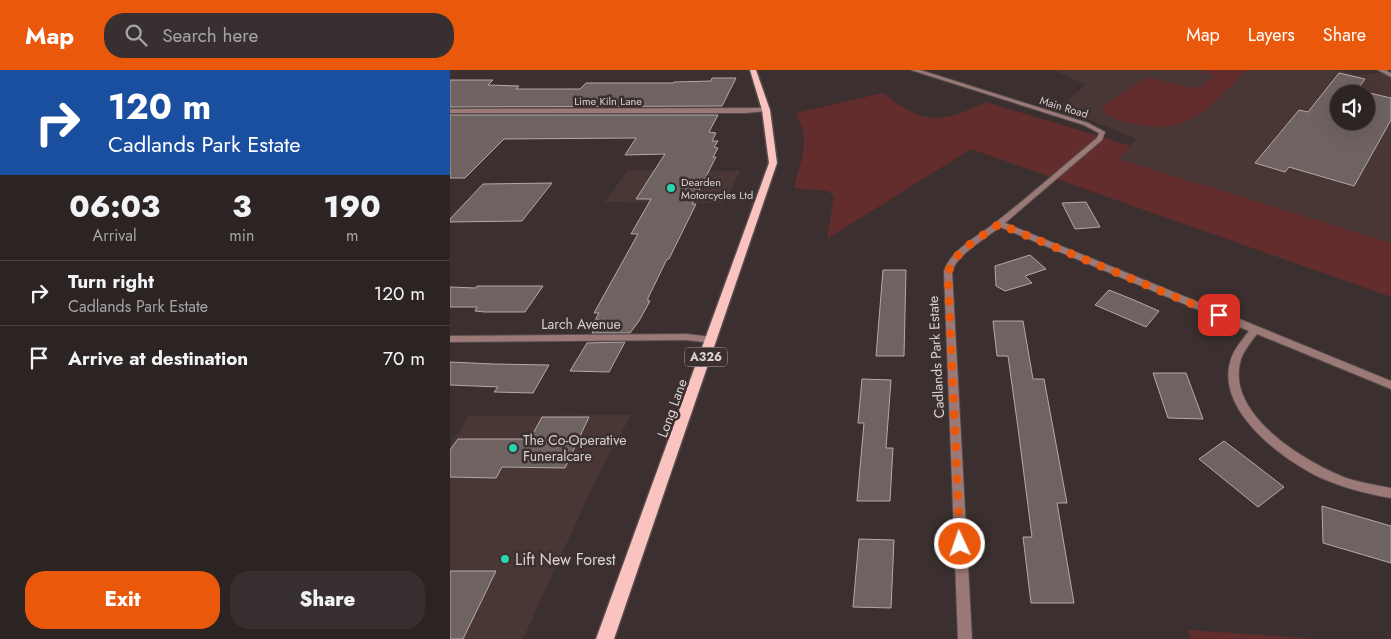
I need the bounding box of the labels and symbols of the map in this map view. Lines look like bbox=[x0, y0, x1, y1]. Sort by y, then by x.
street label: Main Road bbox=[1038, 92, 1090, 122]
street label: Lime Kiln Lane bbox=[574, 93, 642, 109]
place label: Dearden Motorcycles Ltd bbox=[681, 174, 753, 203]
marker: Dearden Motorcycles Ltd bbox=[665, 182, 677, 194]
pin bbox=[1198, 294, 1240, 336]
street label: Cadlands Park Estate bbox=[923, 295, 949, 419]
street label: Larch Avenue bbox=[541, 314, 621, 334]
road number: A326 bbox=[685, 348, 727, 366]
street label: Long Lane bbox=[652, 376, 692, 440]
place label: The Co-Operative Funeralcare bbox=[523, 430, 626, 466]
marker: The Co-Operative Funeralcare bbox=[507, 442, 519, 454]
position arrow bbox=[933, 517, 985, 569]
place label: Lift New Forest bbox=[515, 548, 616, 571]
marker: Lift New Forest bbox=[499, 553, 511, 565]

